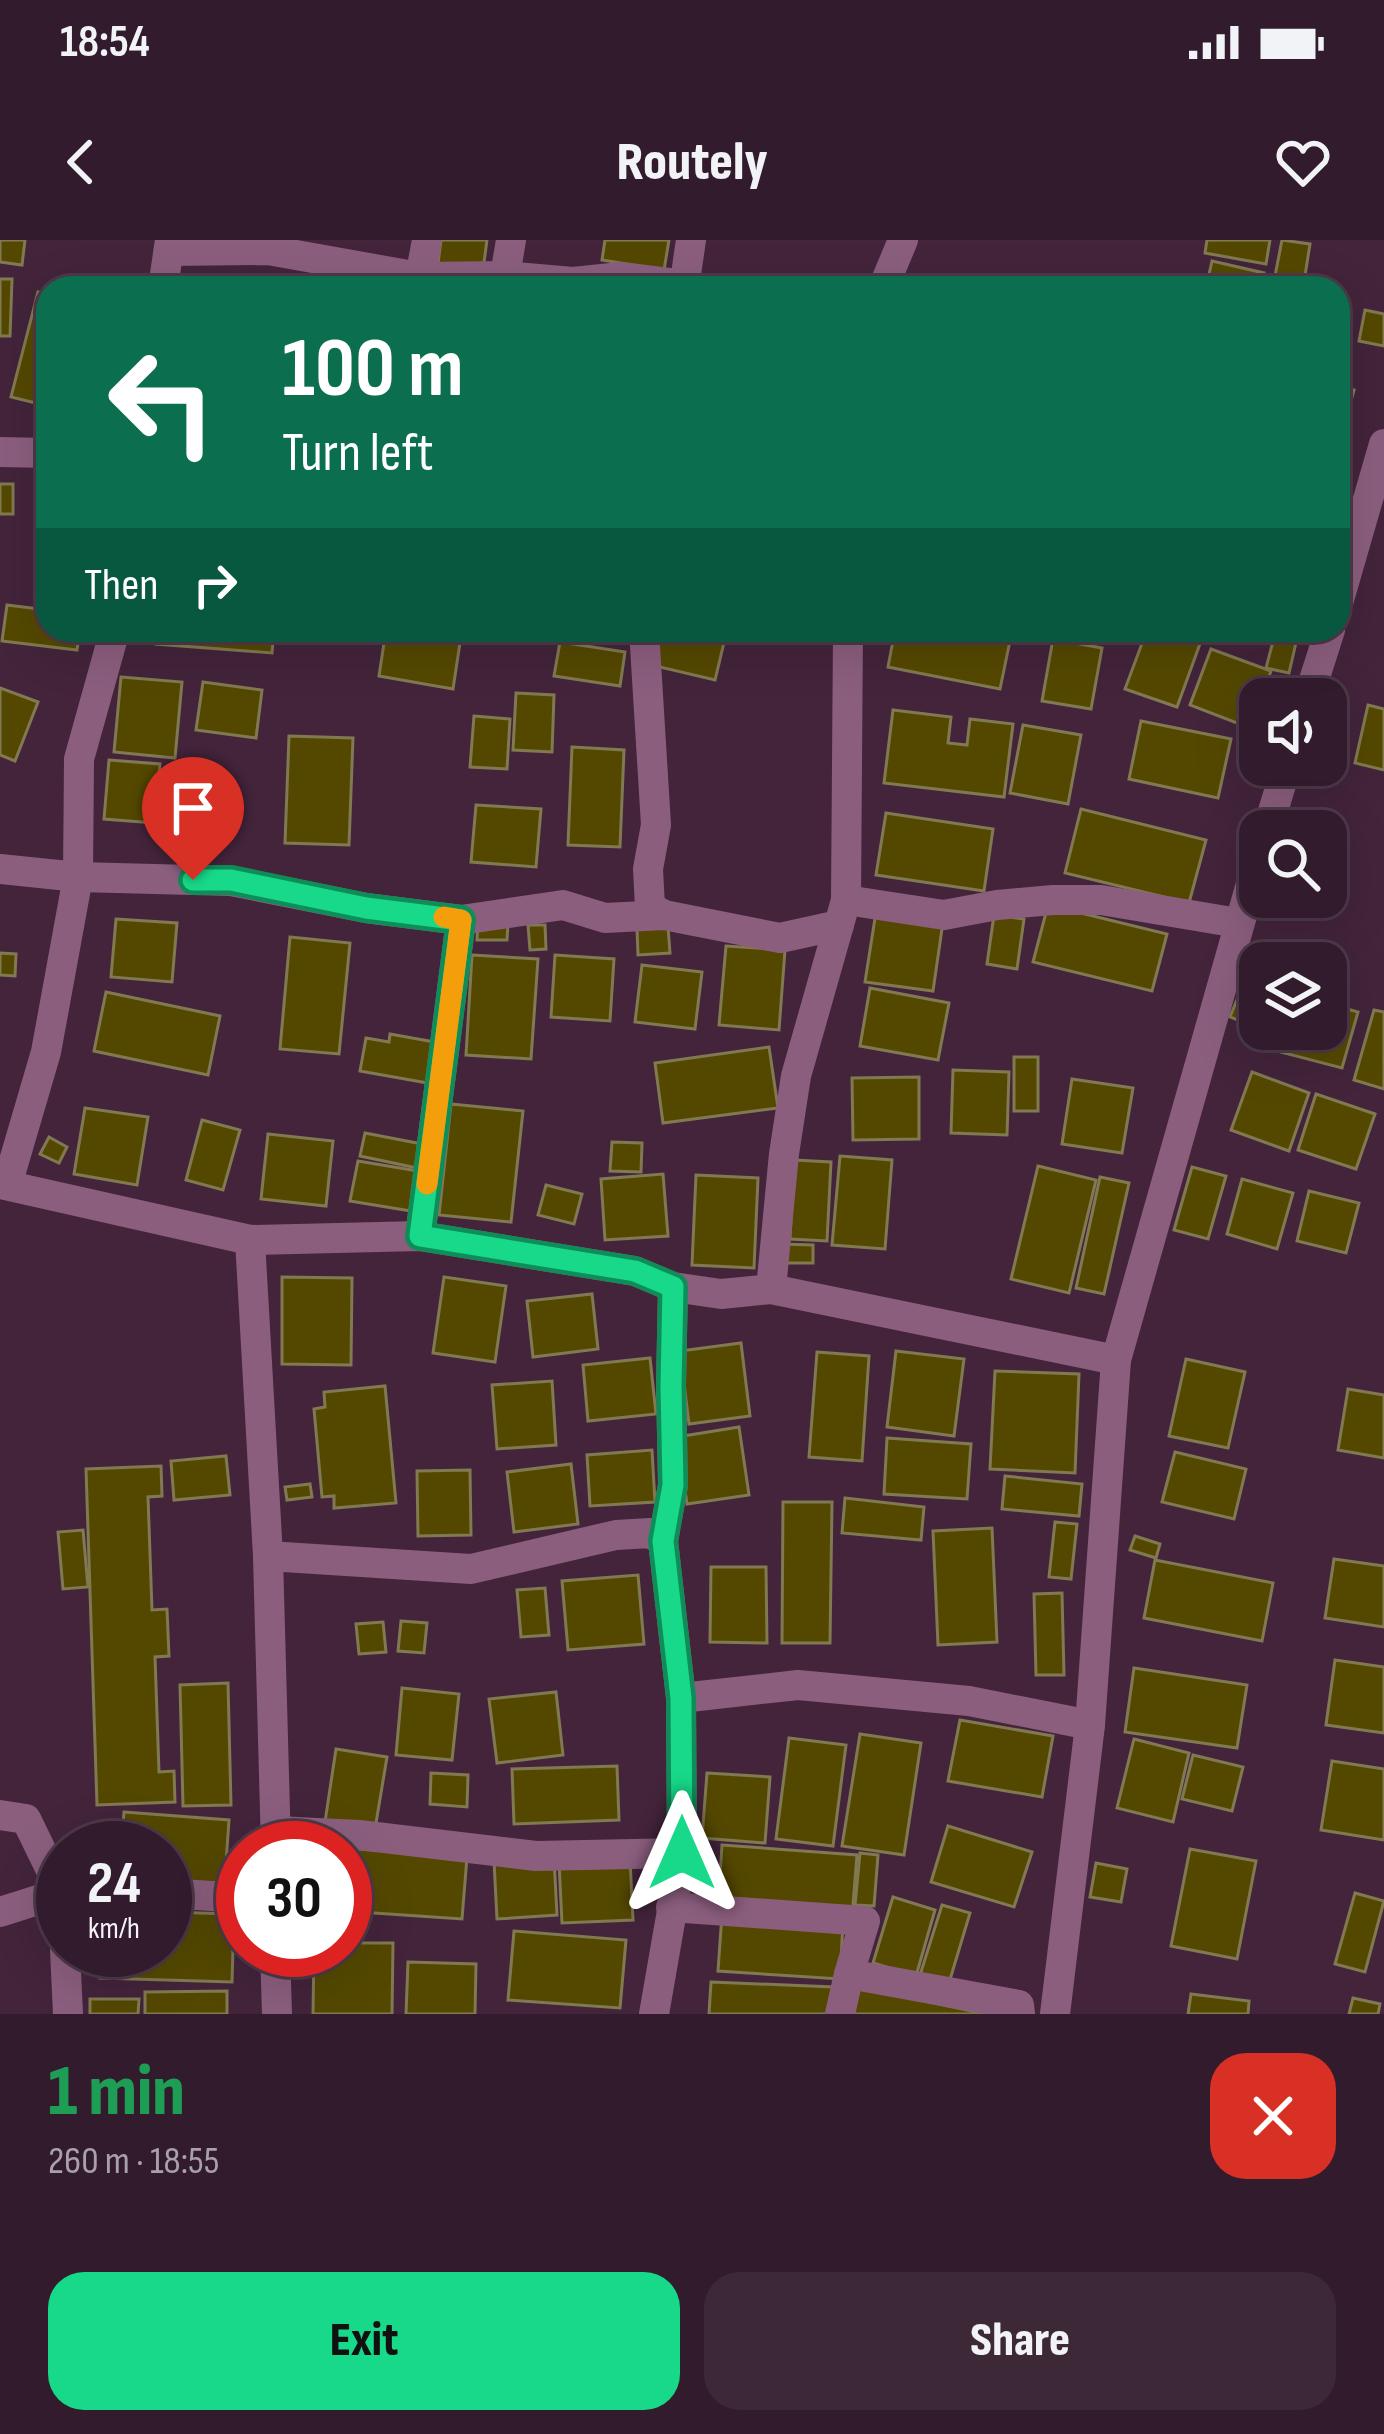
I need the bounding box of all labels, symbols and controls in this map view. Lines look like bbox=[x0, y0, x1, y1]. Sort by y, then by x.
text: 18:54 bbox=[60, 15, 150, 70]
icon: back bbox=[48, 129, 114, 195]
icon: heart bbox=[1270, 129, 1336, 195]
text: Routely bbox=[616, 130, 768, 195]
text: 100 m bbox=[282, 319, 464, 420]
icon: left bbox=[84, 324, 240, 480]
text: Turn left bbox=[282, 421, 434, 486]
icon: right bbox=[182, 552, 248, 618]
text: Then bbox=[84, 558, 158, 613]
map controls bbox=[1239, 678, 1347, 1050]
button: sound bbox=[1239, 678, 1347, 786]
pin bbox=[142, 757, 244, 880]
icon: arrive bbox=[160, 775, 226, 841]
button: search bbox=[1239, 810, 1347, 918]
button: layers bbox=[1239, 942, 1347, 1050]
position arrow bbox=[619, 1790, 745, 1916]
speed limit sign: 30 bbox=[216, 1821, 372, 1977]
text: 24 bbox=[87, 1848, 141, 1920]
text: km/h bbox=[88, 1911, 140, 1947]
text: 1 min bbox=[48, 2049, 185, 2136]
button: close bbox=[1210, 2053, 1336, 2179]
text: 260 m · 18:55 bbox=[48, 2138, 219, 2185]
button: Exit bbox=[48, 2272, 680, 2410]
button: Share bbox=[704, 2272, 1336, 2410]

